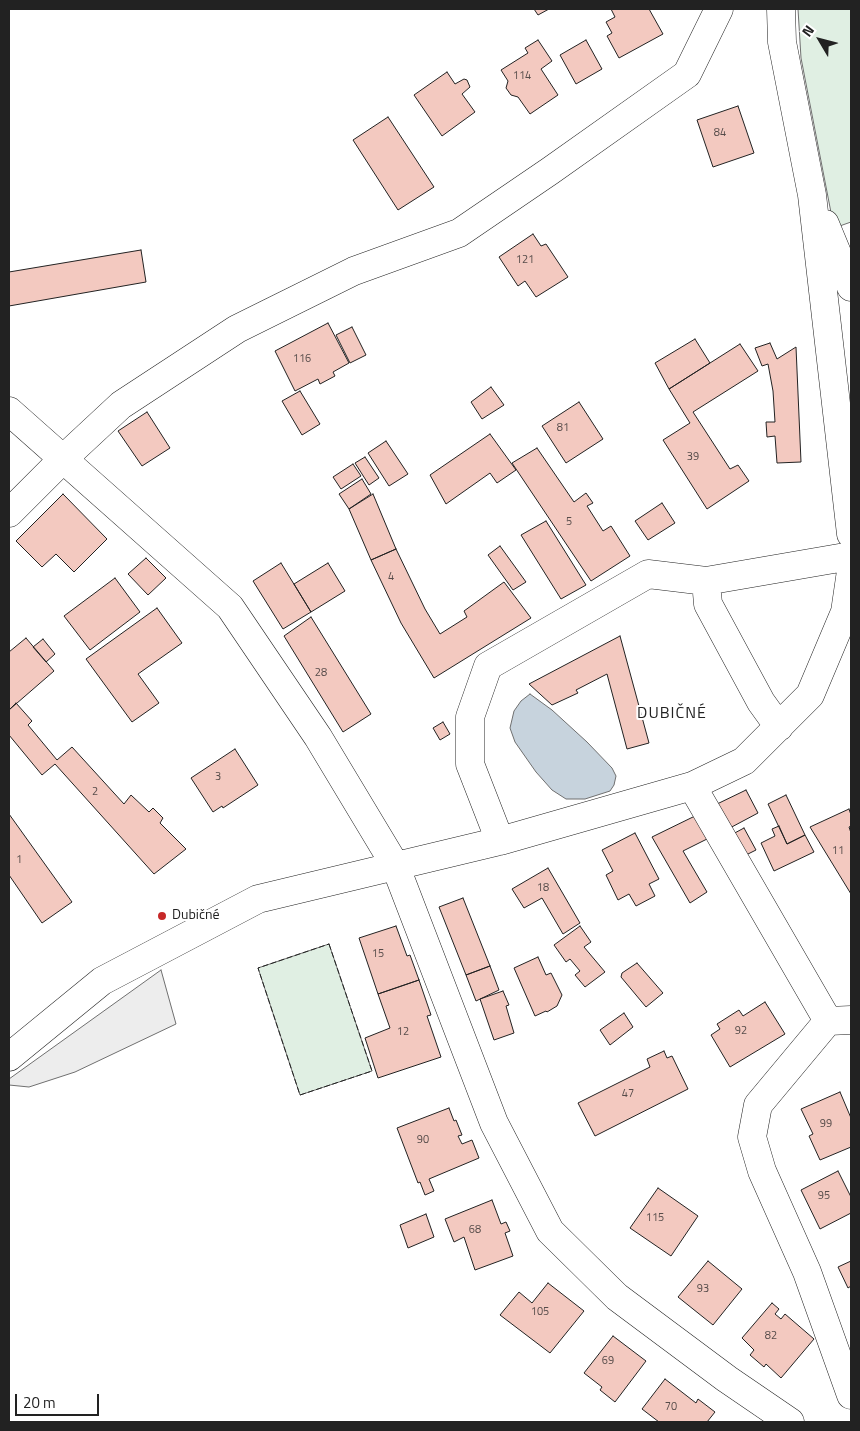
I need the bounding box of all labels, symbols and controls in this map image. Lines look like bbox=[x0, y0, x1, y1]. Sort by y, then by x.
north arrow bbox=[795, 15, 845, 65]
text: N bbox=[796, 20, 819, 41]
house number: 114 bbox=[513, 69, 531, 83]
house number: 84 bbox=[714, 126, 726, 140]
house number: 121 bbox=[516, 253, 534, 267]
house number: 116 bbox=[293, 352, 311, 366]
house number: 81 bbox=[557, 421, 569, 435]
house number: 39 bbox=[687, 450, 699, 464]
house number: 5 bbox=[566, 515, 572, 529]
house number: 4 bbox=[388, 570, 394, 584]
house number: 28 bbox=[315, 666, 327, 680]
district label: DUBIČNÉ bbox=[636, 704, 708, 724]
house number: 3 bbox=[215, 770, 221, 784]
house number: 2 bbox=[92, 785, 98, 799]
house number: 11 bbox=[832, 844, 844, 858]
house number: 1 bbox=[16, 853, 22, 867]
house number: 18 bbox=[537, 881, 549, 895]
place label: Dubičné bbox=[172, 908, 220, 924]
marker: Dubičné bbox=[156, 910, 168, 922]
house number: 15 bbox=[372, 947, 384, 961]
house number: 92 bbox=[735, 1024, 747, 1038]
house number: 12 bbox=[397, 1025, 409, 1039]
house number: 47 bbox=[622, 1087, 634, 1101]
house number: 99 bbox=[820, 1117, 832, 1131]
house number: 90 bbox=[417, 1133, 429, 1147]
house number: 95 bbox=[818, 1189, 830, 1203]
house number: 115 bbox=[646, 1211, 664, 1225]
house number: 68 bbox=[469, 1223, 481, 1237]
house number: 93 bbox=[697, 1282, 709, 1296]
house number: 105 bbox=[531, 1305, 549, 1319]
house number: 82 bbox=[765, 1329, 777, 1343]
house number: 69 bbox=[602, 1354, 614, 1368]
scale bar bbox=[18, 1384, 101, 1416]
text: 20 m bbox=[23, 1391, 56, 1414]
house number: 70 bbox=[665, 1400, 677, 1414]

